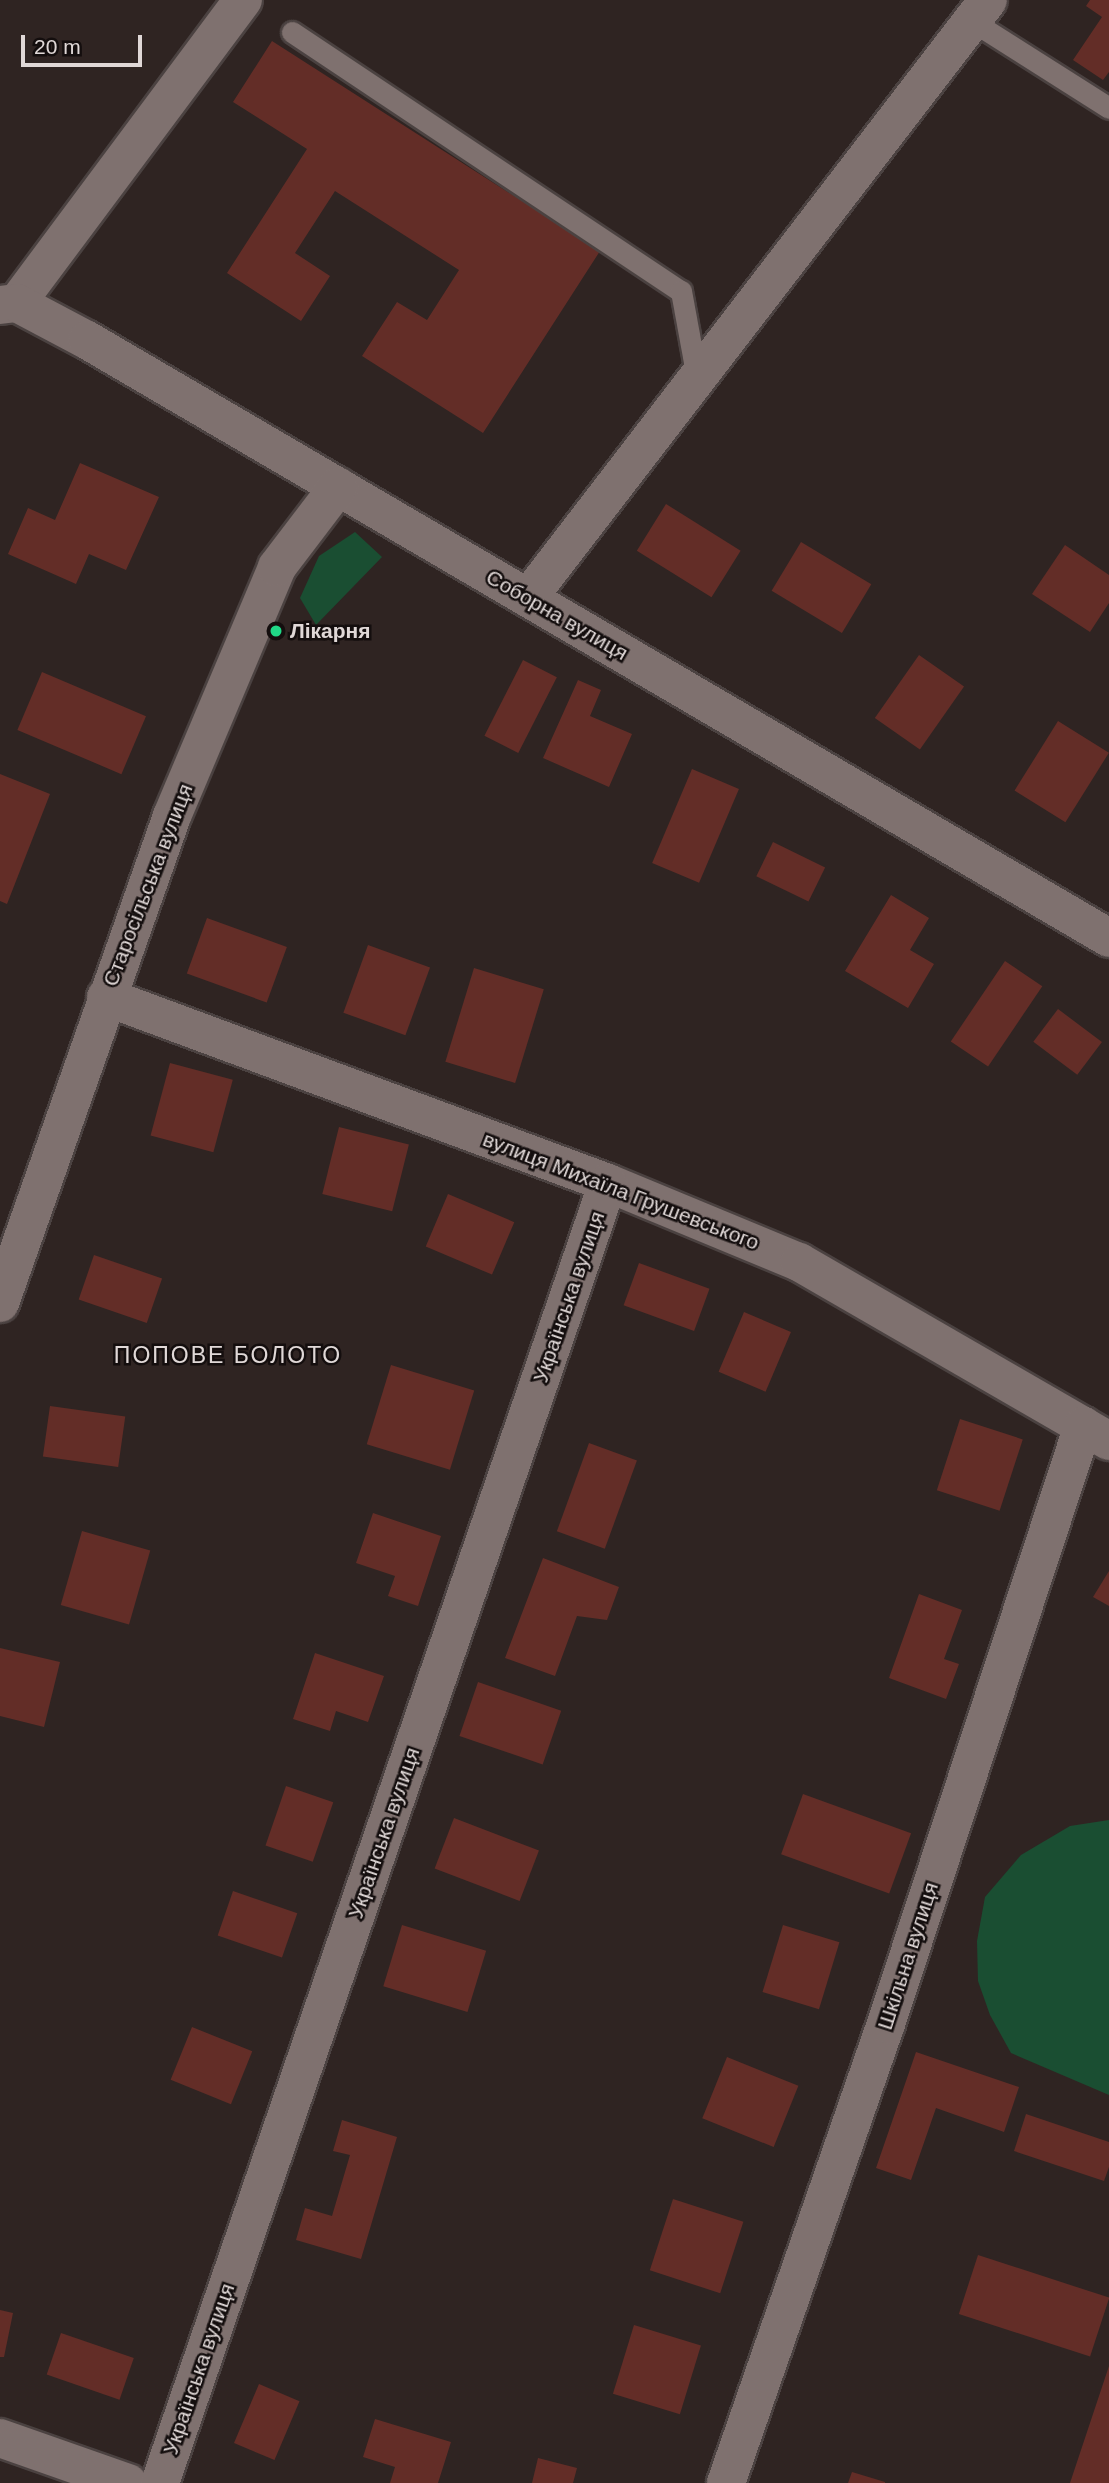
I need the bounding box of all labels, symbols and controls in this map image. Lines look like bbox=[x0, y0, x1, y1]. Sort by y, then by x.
scale bar bbox=[24, 21, 145, 65]
text: 20 m bbox=[34, 35, 81, 58]
street label: Соборна вулиця bbox=[482, 564, 632, 666]
place label: Лікарня bbox=[290, 618, 371, 644]
marker: Лікарня bbox=[268, 623, 284, 639]
street label: Старосільська вулиця bbox=[98, 780, 198, 990]
street label: вулиця Михаїла Грушевського bbox=[479, 1127, 763, 1255]
street label: Українська вулиця bbox=[528, 1208, 610, 1386]
district label: ПОПОВЕ БОЛОТО bbox=[115, 1341, 341, 1369]
street label: Українська вулиця bbox=[343, 1744, 425, 1922]
street label: Шкільна вулиця bbox=[872, 1879, 944, 2033]
street label: Українська вулиця bbox=[158, 2280, 240, 2458]

